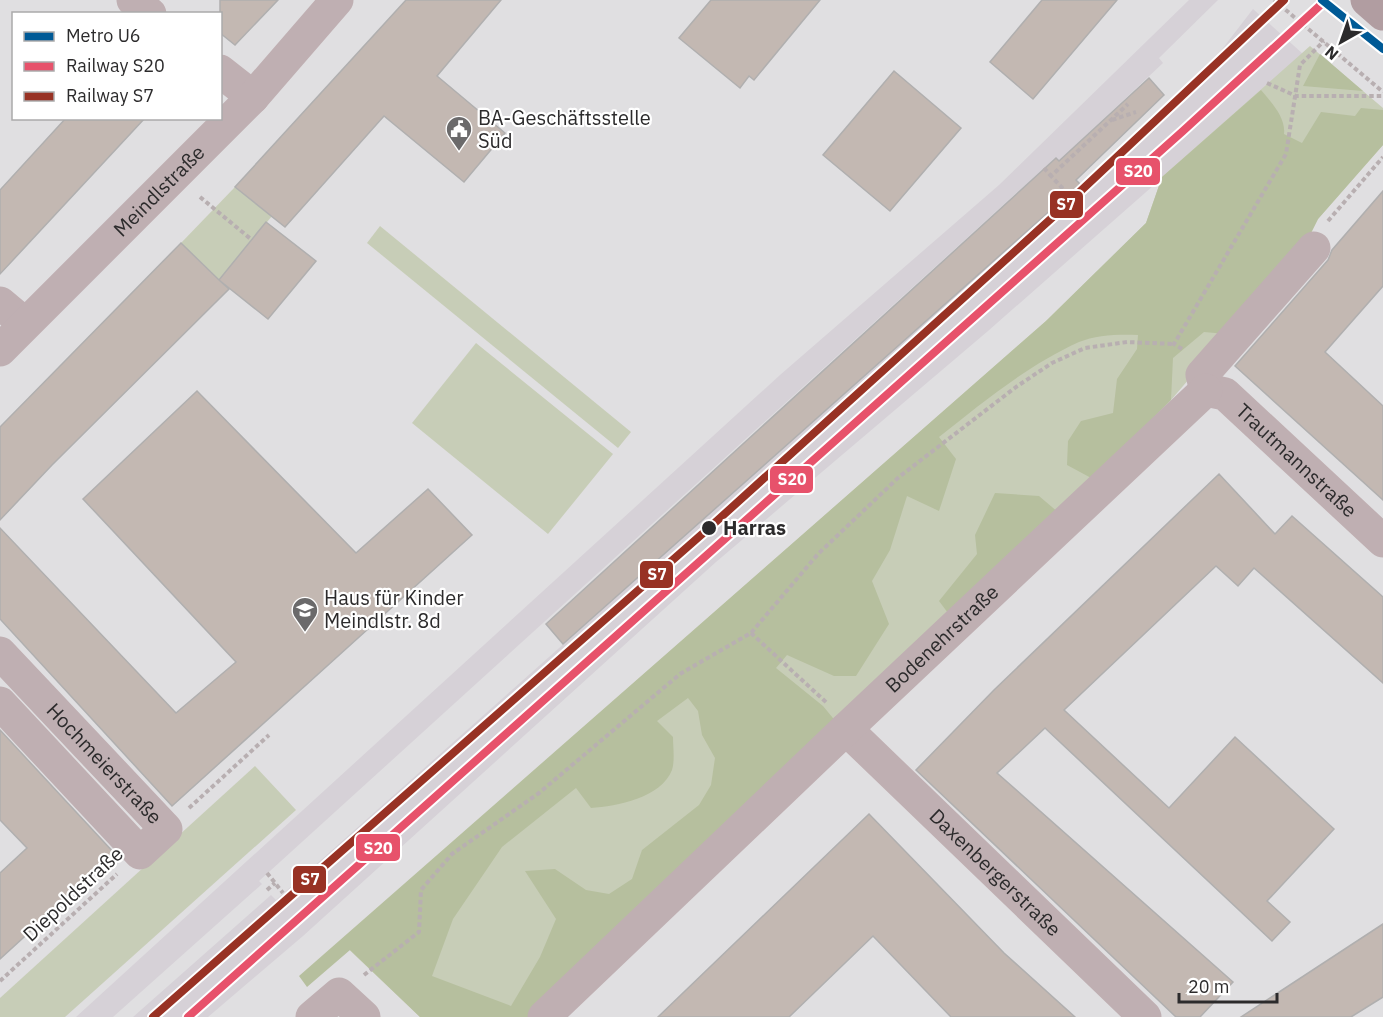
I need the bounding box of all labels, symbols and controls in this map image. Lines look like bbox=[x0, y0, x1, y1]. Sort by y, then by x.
legend bbox=[12, 12, 222, 120]
north arrow bbox=[1311, 12, 1371, 72]
text: Metro U6 bbox=[66, 24, 141, 47]
text: N bbox=[1320, 42, 1342, 65]
text: Railway S20 bbox=[66, 54, 165, 77]
text: Railway S7 bbox=[66, 84, 154, 107]
place label: BA-Geschäftsstelle Süd bbox=[478, 104, 651, 154]
public building icon: BA-Geschäftsstelle Süd bbox=[444, 114, 474, 152]
street label: Meindlstraße bbox=[107, 139, 210, 242]
line badge: S20 bbox=[1115, 157, 1161, 186]
text: S20 bbox=[1123, 161, 1153, 181]
line badge: S7 bbox=[1049, 190, 1084, 219]
text: S7 bbox=[1056, 194, 1076, 214]
street label: Trautmannstraße bbox=[1230, 397, 1363, 523]
line badge: S20 bbox=[769, 465, 814, 494]
text: S20 bbox=[777, 469, 807, 489]
place label: Harras bbox=[723, 514, 786, 541]
marker: Harras bbox=[700, 519, 718, 537]
line badge: S7 bbox=[639, 560, 674, 589]
text: S7 bbox=[647, 564, 667, 584]
street label: Bodenehrstraße bbox=[879, 578, 1004, 698]
place label: Haus für Kinder Meindlstr. 8d bbox=[324, 584, 464, 634]
school or university icon: Haus für Kinder Meindlstr. 8d bbox=[290, 595, 320, 633]
street label: Hochmeierstraße bbox=[41, 697, 168, 830]
street label: Daxenbergerstraße bbox=[924, 803, 1067, 942]
line badge: S20 bbox=[355, 833, 401, 862]
text: S20 bbox=[363, 838, 393, 858]
street label: Diepoldstraße bbox=[17, 840, 129, 947]
line badge: S7 bbox=[292, 865, 327, 894]
text: S7 bbox=[300, 869, 320, 889]
scale bar bbox=[1179, 966, 1276, 1004]
text: 20 m bbox=[1188, 975, 1230, 998]

